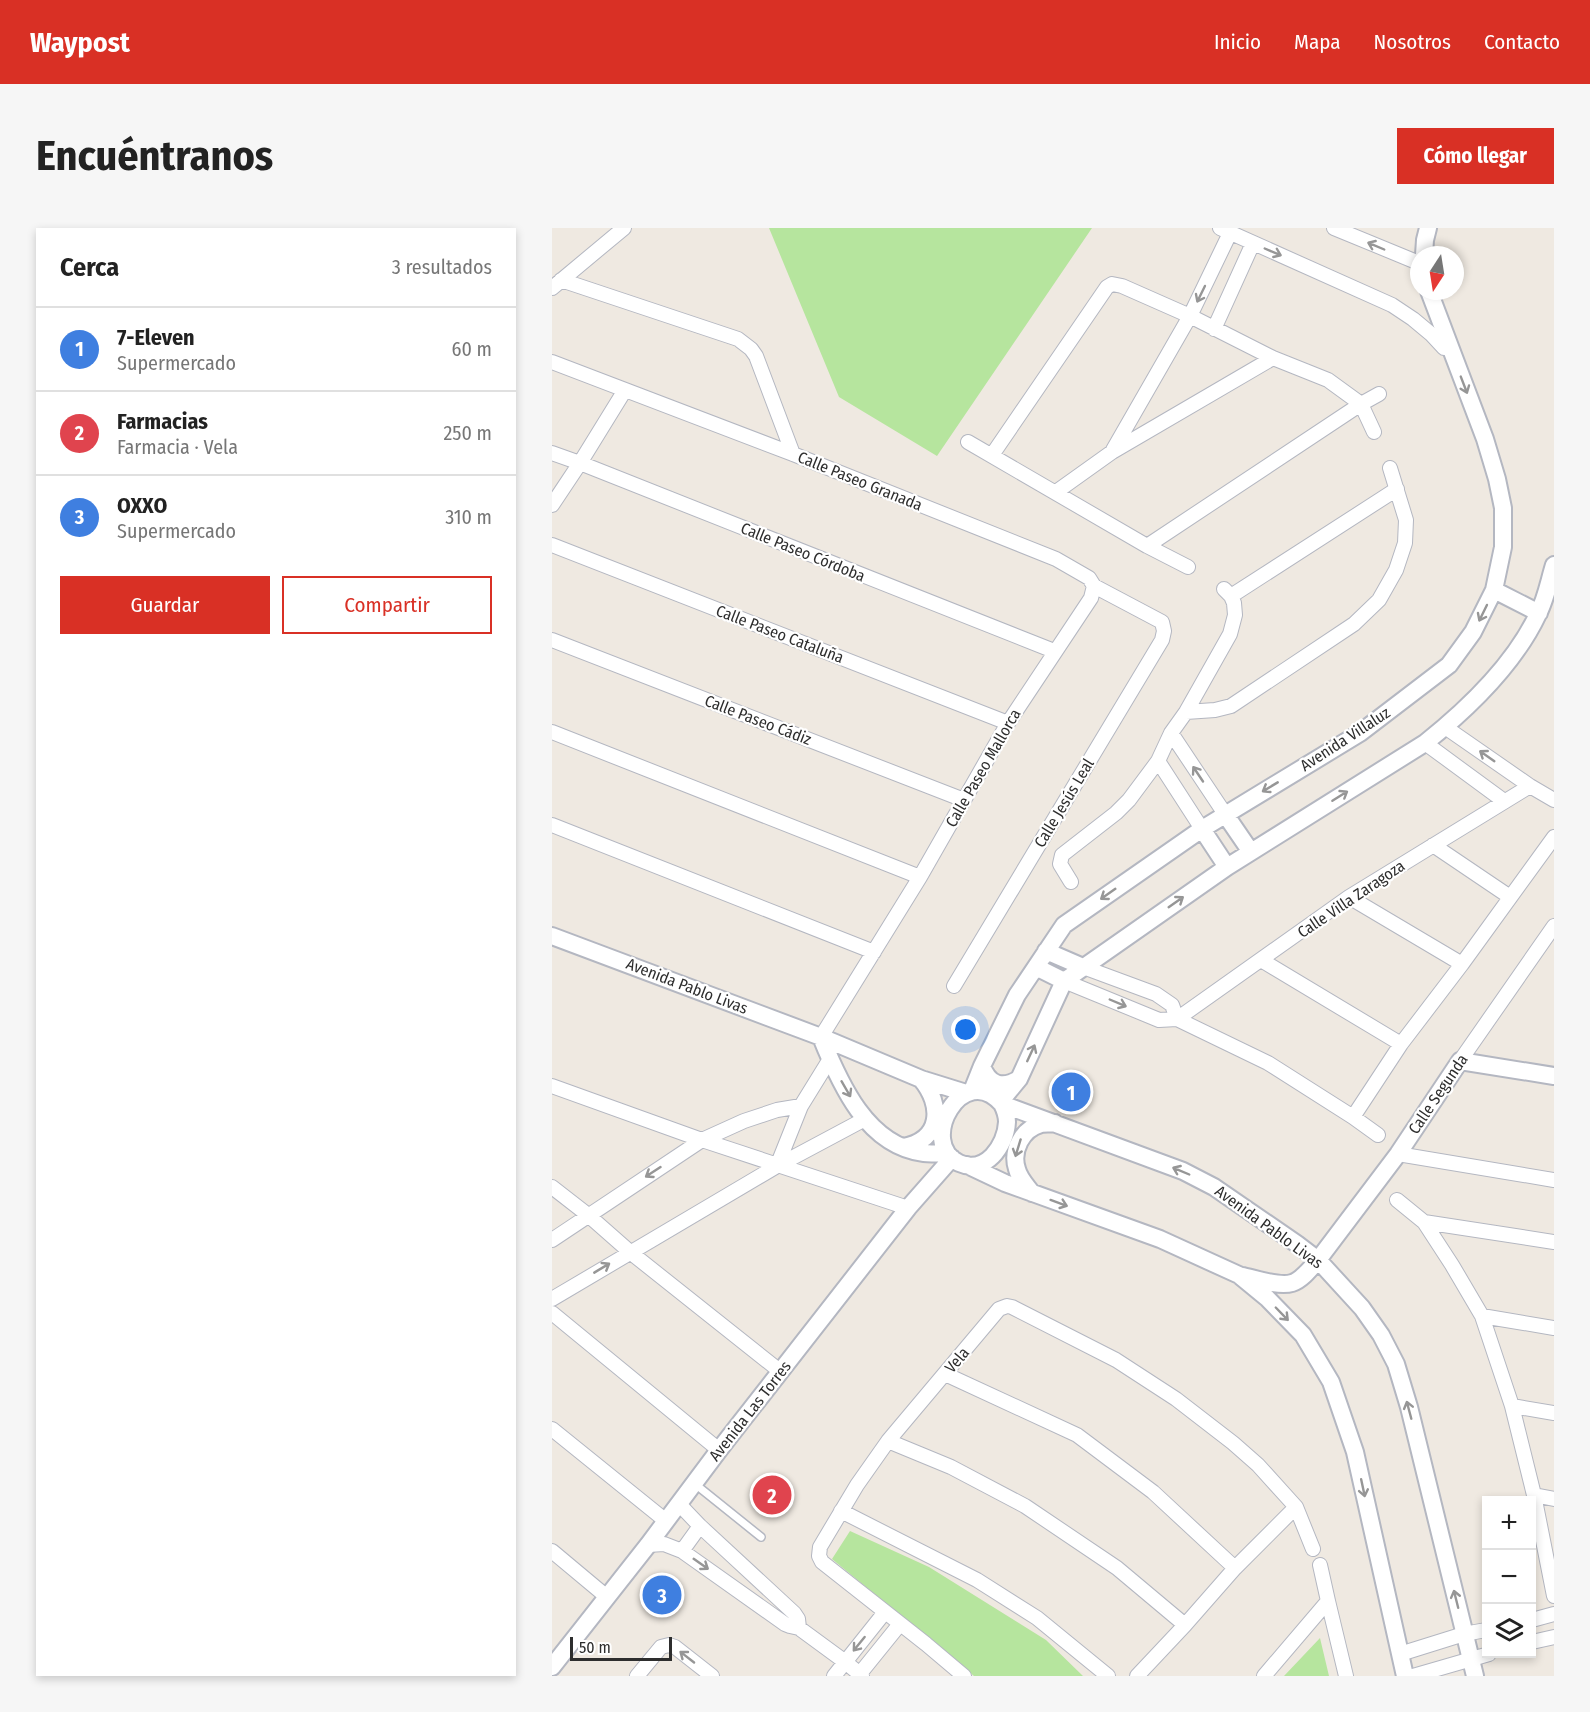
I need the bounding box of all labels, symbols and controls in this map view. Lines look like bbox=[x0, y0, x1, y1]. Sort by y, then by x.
text: Waypost bbox=[30, 26, 130, 59]
text: Inicio bbox=[1214, 29, 1261, 55]
text: Mapa bbox=[1294, 29, 1341, 55]
text: Nosotros bbox=[1374, 29, 1451, 55]
text: Contacto bbox=[1484, 29, 1560, 55]
button: Cómo llegar bbox=[1397, 128, 1554, 184]
text: Encuéntranos bbox=[36, 131, 273, 181]
one-way arrow bbox=[1368, 240, 1386, 251]
one-way arrow bbox=[1264, 246, 1282, 258]
north arrow bbox=[1410, 246, 1464, 300]
text: Cerca bbox=[60, 252, 119, 283]
text: 3 resultados bbox=[392, 255, 492, 279]
one-way arrow bbox=[1194, 284, 1206, 302]
text: 7-Eleven bbox=[117, 324, 195, 351]
text: 1 bbox=[75, 337, 84, 361]
text: 60 m bbox=[452, 337, 492, 361]
text: Supermercado bbox=[117, 351, 236, 375]
one-way arrow bbox=[1459, 375, 1470, 394]
text: Farmacias bbox=[117, 408, 208, 435]
text: 2 bbox=[75, 421, 84, 445]
text: 250 m bbox=[444, 421, 492, 445]
text: Farmacia · Vela bbox=[117, 435, 238, 459]
street label: Calle Paseo Granada bbox=[795, 447, 925, 515]
text: OXXO bbox=[117, 492, 167, 519]
text: 3 bbox=[75, 505, 84, 529]
text: 310 m bbox=[445, 505, 492, 529]
street label: Calle Paseo Córdoba bbox=[738, 518, 868, 586]
text: Supermercado bbox=[117, 519, 236, 543]
button: Guardar bbox=[60, 576, 270, 634]
button: Compartir bbox=[282, 576, 492, 634]
street label: Calle Paseo Cataluña bbox=[713, 601, 847, 667]
one-way arrow bbox=[1477, 603, 1488, 621]
street label: Calle Paseo Cádiz bbox=[702, 691, 814, 749]
street label: Avenida Villaluz bbox=[1297, 703, 1393, 775]
street label: Calle Paseo Mallorca bbox=[941, 705, 1025, 831]
one-way arrow bbox=[1480, 750, 1496, 762]
street label: Calle Jesús Leal bbox=[1030, 755, 1098, 851]
one-way arrow bbox=[1192, 766, 1204, 782]
one-way arrow bbox=[1262, 781, 1279, 793]
one-way arrow bbox=[1331, 790, 1348, 802]
street label: Calle Villa Zaragoza bbox=[1294, 856, 1408, 942]
one-way arrow bbox=[1100, 888, 1117, 900]
one-way arrow bbox=[1168, 896, 1184, 908]
street label: Avenida Pablo Livas bbox=[623, 954, 751, 1018]
one-way arrow bbox=[1109, 998, 1127, 1009]
your location bbox=[951, 1015, 980, 1044]
one-way arrow bbox=[1026, 1044, 1038, 1062]
street label: Calle Segunda bbox=[1404, 1050, 1472, 1137]
pin: 1 bbox=[1052, 1070, 1090, 1114]
one-way arrow bbox=[841, 1080, 852, 1098]
one-way arrow bbox=[1012, 1138, 1023, 1157]
one-way arrow bbox=[1173, 1165, 1191, 1176]
one-way arrow bbox=[645, 1167, 662, 1179]
street label: Avenida Pablo Livas bbox=[1211, 1181, 1327, 1273]
one-way arrow bbox=[1049, 1198, 1068, 1209]
one-way arrow bbox=[593, 1262, 610, 1274]
one-way arrow bbox=[1275, 1306, 1290, 1321]
street label: Vela bbox=[941, 1343, 973, 1377]
street label: Avenida Las Torres bbox=[705, 1357, 795, 1465]
one-way arrow bbox=[1403, 1400, 1414, 1419]
pin: 2 bbox=[752, 1472, 792, 1518]
one-way arrow bbox=[1358, 1478, 1369, 1497]
map controls bbox=[1482, 1496, 1536, 1658]
button: + bbox=[1482, 1496, 1536, 1550]
button: − bbox=[1482, 1550, 1536, 1604]
one-way arrow bbox=[692, 1558, 708, 1570]
pin: 3 bbox=[642, 1572, 682, 1618]
one-way arrow bbox=[1449, 1590, 1461, 1609]
button: layers bbox=[1482, 1604, 1536, 1658]
scale bar bbox=[570, 1634, 672, 1662]
one-way arrow bbox=[852, 1636, 865, 1652]
text: 50 m bbox=[579, 1638, 611, 1657]
one-way arrow bbox=[680, 1650, 696, 1663]

